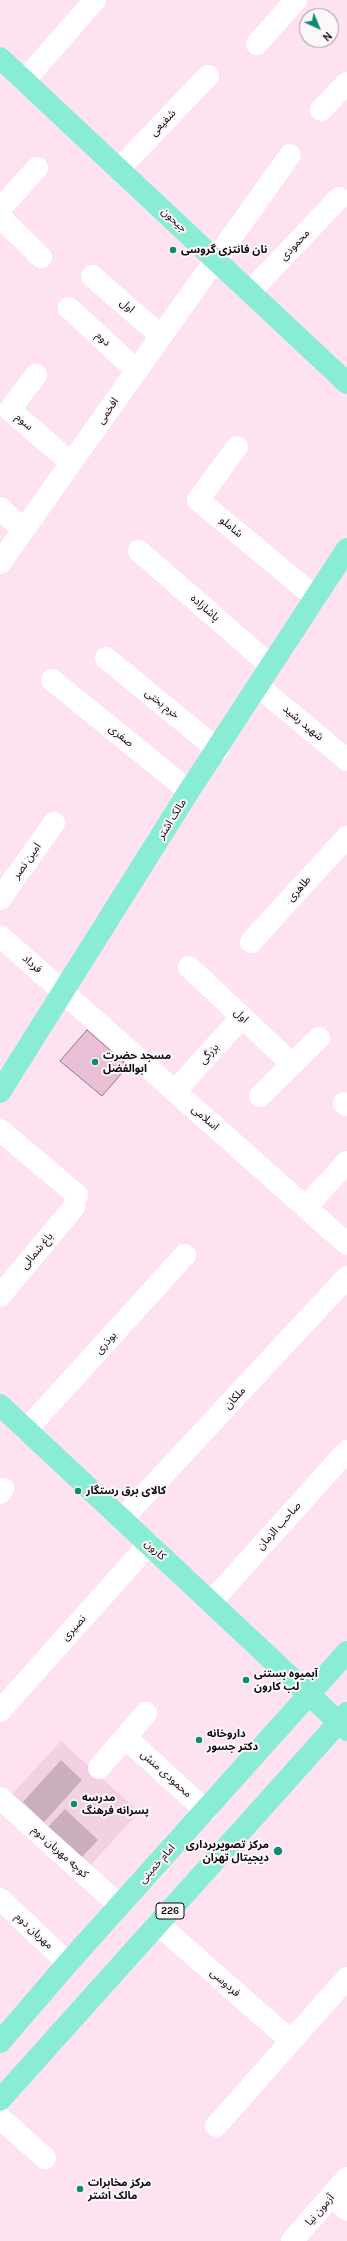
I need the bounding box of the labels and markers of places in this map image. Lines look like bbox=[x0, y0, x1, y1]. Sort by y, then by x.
place label: نان فانتزی گروسی bbox=[181, 243, 267, 257]
marker: نان فانتزی گروسی bbox=[168, 245, 178, 255]
place label: مسجد حضرت ابوالفضل bbox=[103, 1049, 171, 1075]
marker: مسجد حضرت ابوالفضل bbox=[90, 1057, 100, 1067]
place label: کالای برق رستگار bbox=[86, 1484, 166, 1498]
marker: کالای برق رستگار bbox=[73, 1486, 83, 1496]
place label: آبمیوه بستنی لب کارون bbox=[254, 1667, 318, 1693]
marker: آبمیوه بستنی لب کارون bbox=[241, 1675, 251, 1685]
place label: داروخانه دکتر جسور bbox=[207, 1727, 258, 1753]
marker: داروخانه دکتر جسور bbox=[194, 1735, 204, 1745]
place label: مدرسه پسرانه فرهنگ bbox=[82, 1791, 149, 1817]
marker: مدرسه پسرانه فرهنگ bbox=[69, 1799, 79, 1809]
place label: مرکز تصویربرداری دیجیتال تهران bbox=[186, 1838, 269, 1864]
marker: مرکز تصویربرداری دیجیتال تهران bbox=[272, 1845, 284, 1857]
place label: مرکز مخابرات مالک اشتر bbox=[88, 2176, 151, 2202]
marker: مرکز مخابرات مالک اشتر bbox=[75, 2184, 85, 2194]

